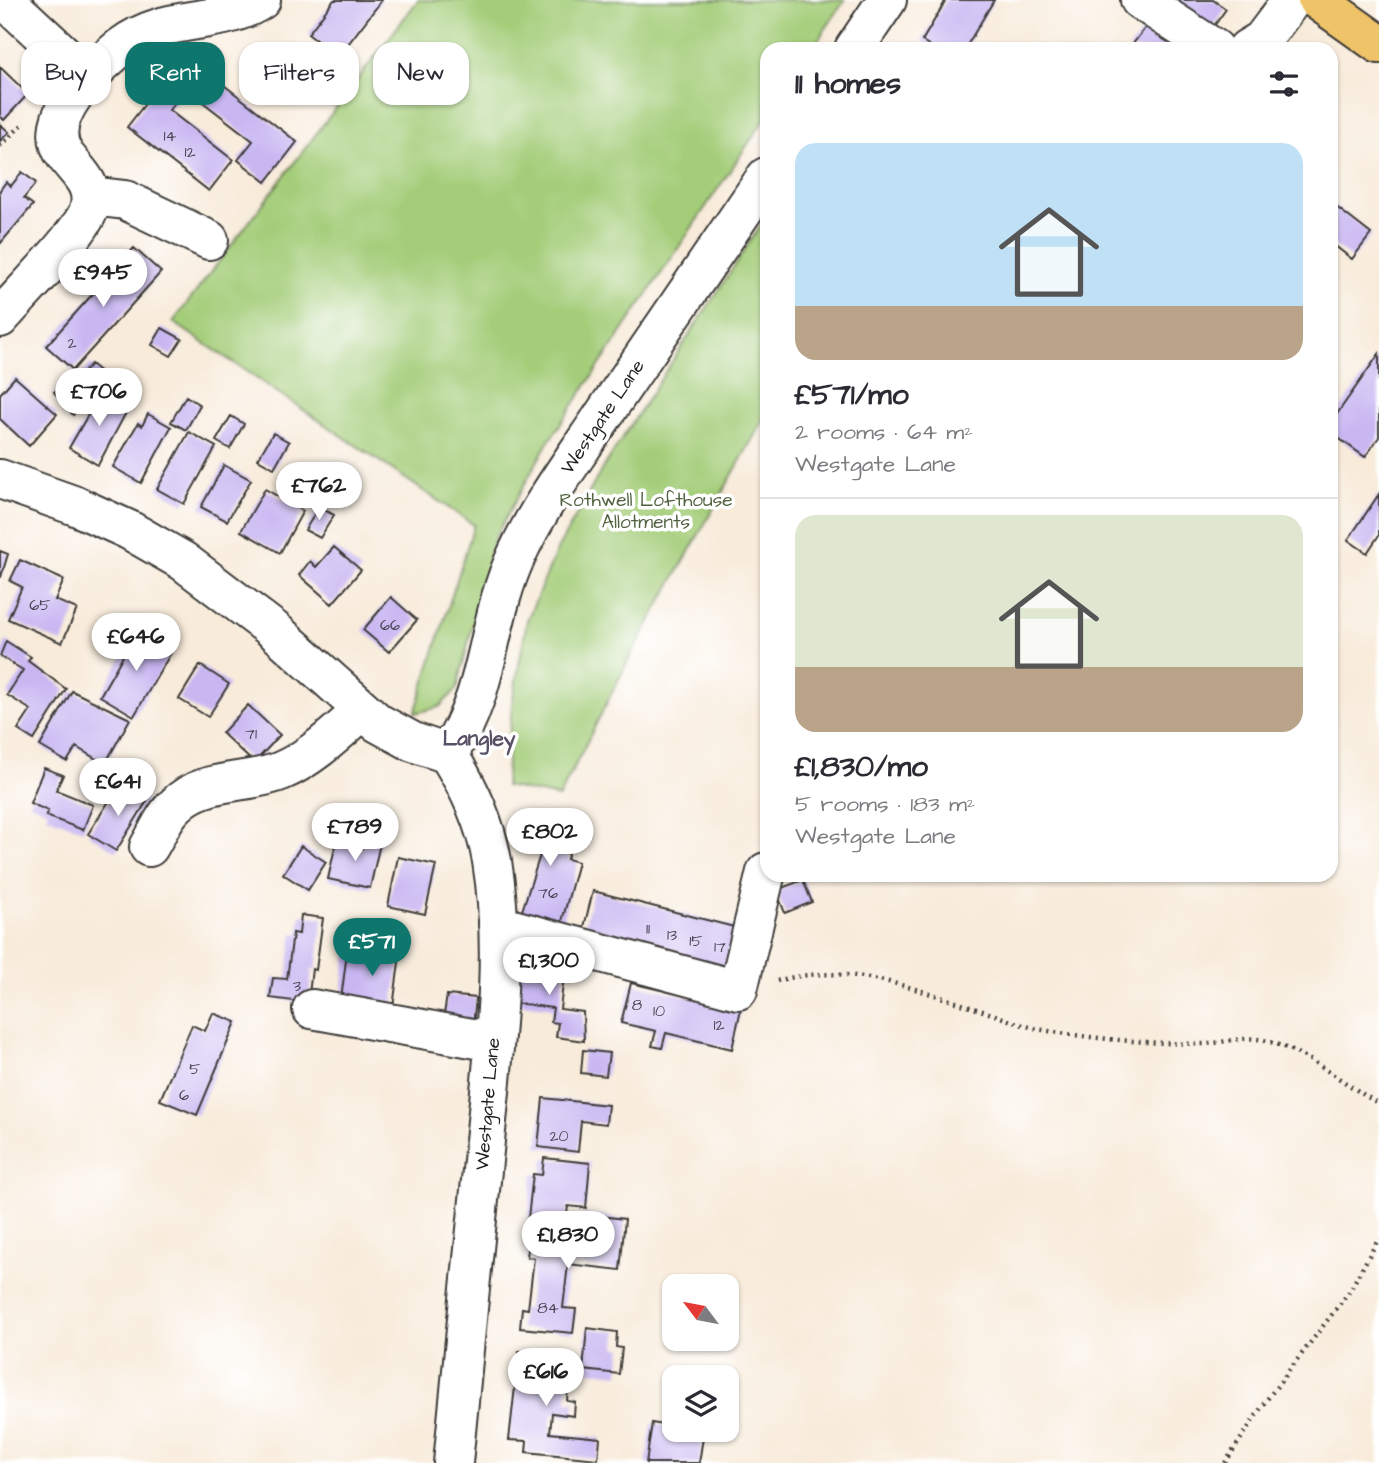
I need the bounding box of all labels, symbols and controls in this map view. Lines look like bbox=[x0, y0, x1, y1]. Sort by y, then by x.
chip: Buy bbox=[21, 42, 111, 105]
chip: Rent bbox=[125, 42, 225, 105]
chip: Filters bbox=[239, 42, 359, 105]
chip: New bbox=[373, 42, 469, 105]
text: 11 homes bbox=[795, 63, 901, 105]
icon: filters bbox=[1265, 65, 1303, 103]
house number: 14 bbox=[164, 125, 177, 147]
house number: 12 bbox=[184, 141, 196, 163]
icon: home bbox=[986, 189, 1112, 315]
pin: £945 bbox=[62, 250, 144, 309]
text: £945 bbox=[74, 256, 132, 288]
house number: 2 bbox=[67, 332, 77, 354]
street label: Westgate Lane bbox=[555, 354, 652, 480]
pin: £706 bbox=[58, 368, 140, 428]
text: £571/mo bbox=[795, 374, 909, 416]
text: £706 bbox=[71, 375, 127, 407]
text: 2 rooms · 64 m² bbox=[795, 416, 973, 448]
text: Westgate Lane bbox=[795, 448, 956, 480]
pin: £762 bbox=[278, 462, 360, 522]
text: £762 bbox=[292, 469, 346, 501]
park label: Rothwell Lofthouse Allotments bbox=[560, 487, 732, 536]
icon: home bbox=[986, 561, 1112, 687]
house number: 65 bbox=[29, 594, 51, 616]
pin: £646 bbox=[95, 614, 177, 673]
house number: 66 bbox=[380, 614, 400, 636]
text: £646 bbox=[108, 620, 164, 652]
house number: 71 bbox=[245, 723, 257, 745]
district label: Langley bbox=[443, 724, 516, 756]
text: £1,830/mo bbox=[795, 746, 928, 788]
pin: £641 bbox=[77, 758, 159, 818]
text: £641 bbox=[95, 765, 141, 797]
text: 5 rooms · 183 m² bbox=[795, 788, 975, 820]
pin: £789 bbox=[314, 804, 396, 863]
pin: £802 bbox=[509, 808, 591, 868]
text: £789 bbox=[328, 810, 382, 842]
text: £802 bbox=[523, 815, 577, 847]
text: Westgate Lane bbox=[795, 820, 956, 852]
house number: 76 bbox=[538, 882, 558, 904]
pin: £571 bbox=[331, 918, 413, 978]
house number: 11 bbox=[646, 918, 650, 940]
house number: 13 bbox=[667, 924, 677, 946]
text: £571 bbox=[349, 925, 395, 957]
house number: 15 bbox=[689, 930, 703, 952]
house number: 17 bbox=[714, 936, 726, 958]
pin: £1,300 bbox=[492, 937, 606, 997]
text: £1,300 bbox=[519, 944, 579, 976]
house number: 3 bbox=[293, 975, 301, 997]
house number: 8 bbox=[632, 994, 642, 1016]
house number: 10 bbox=[653, 1000, 665, 1022]
house number: 12 bbox=[713, 1014, 725, 1036]
street label: Westgate Lane bbox=[469, 1037, 508, 1172]
house number: 5 bbox=[189, 1058, 201, 1080]
house number: 6 bbox=[179, 1084, 189, 1106]
house number: 20 bbox=[549, 1125, 569, 1147]
pin: £1,830 bbox=[511, 1212, 625, 1271]
text: £1,830 bbox=[538, 1218, 598, 1250]
north arrow bbox=[662, 1274, 738, 1351]
map controls bbox=[662, 1274, 739, 1442]
house number: 84 bbox=[537, 1297, 559, 1319]
pin: £616 bbox=[505, 1348, 587, 1408]
text: £616 bbox=[524, 1355, 568, 1387]
button: layers bbox=[662, 1365, 739, 1442]

